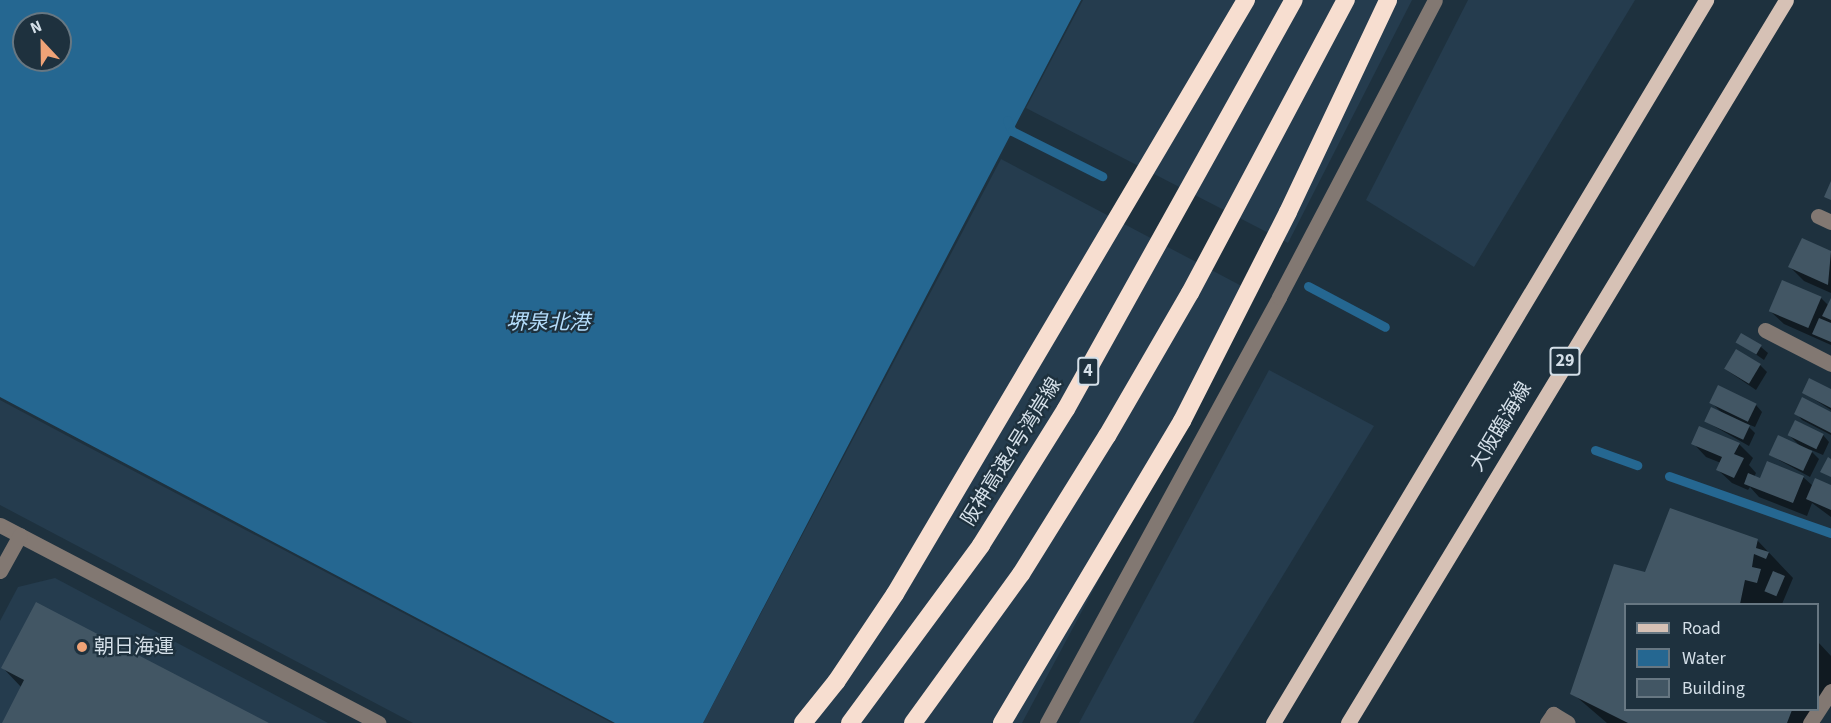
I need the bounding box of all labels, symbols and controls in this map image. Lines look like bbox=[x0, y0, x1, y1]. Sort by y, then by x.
north arrow bbox=[12, 12, 72, 72]
text: N bbox=[27, 15, 45, 39]
water label: 堺泉北港 bbox=[506, 309, 590, 335]
road number: 29 bbox=[1548, 346, 1582, 376]
road number: 4 bbox=[1076, 356, 1100, 386]
street label: 阪神高速4号湾岸線 bbox=[957, 374, 1067, 530]
street label: 大阪臨海線 bbox=[1465, 378, 1537, 476]
legend bbox=[1624, 603, 1819, 711]
text: Road bbox=[1682, 616, 1721, 641]
place label: 朝日海運 bbox=[94, 635, 174, 659]
marker: 朝日海運 bbox=[75, 640, 89, 654]
text: Water bbox=[1682, 646, 1726, 671]
text: Building bbox=[1682, 676, 1745, 701]

